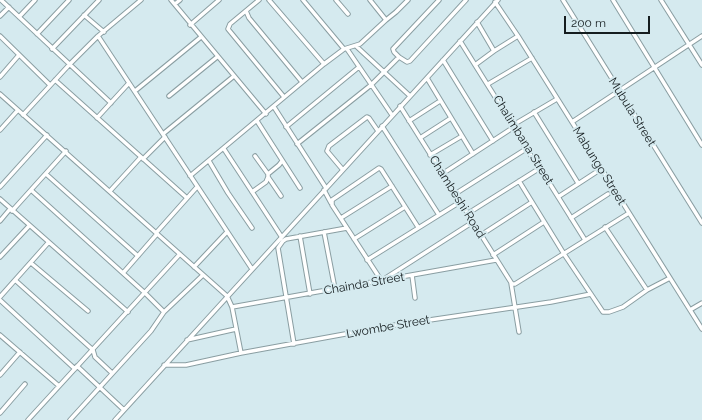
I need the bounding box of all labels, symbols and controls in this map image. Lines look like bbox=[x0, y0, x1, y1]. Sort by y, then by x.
scale bar bbox=[566, 8, 652, 34]
text: 200 m bbox=[571, 16, 606, 30]
street label: Mubula Street bbox=[605, 75, 659, 149]
street label: Chalimbana Street bbox=[490, 93, 556, 187]
street label: Mabungo Street bbox=[569, 124, 629, 208]
street label: Chambeshi Road bbox=[426, 153, 488, 241]
street label: Chainda Street bbox=[323, 270, 405, 298]
street label: Lwombe Street bbox=[345, 313, 431, 341]

